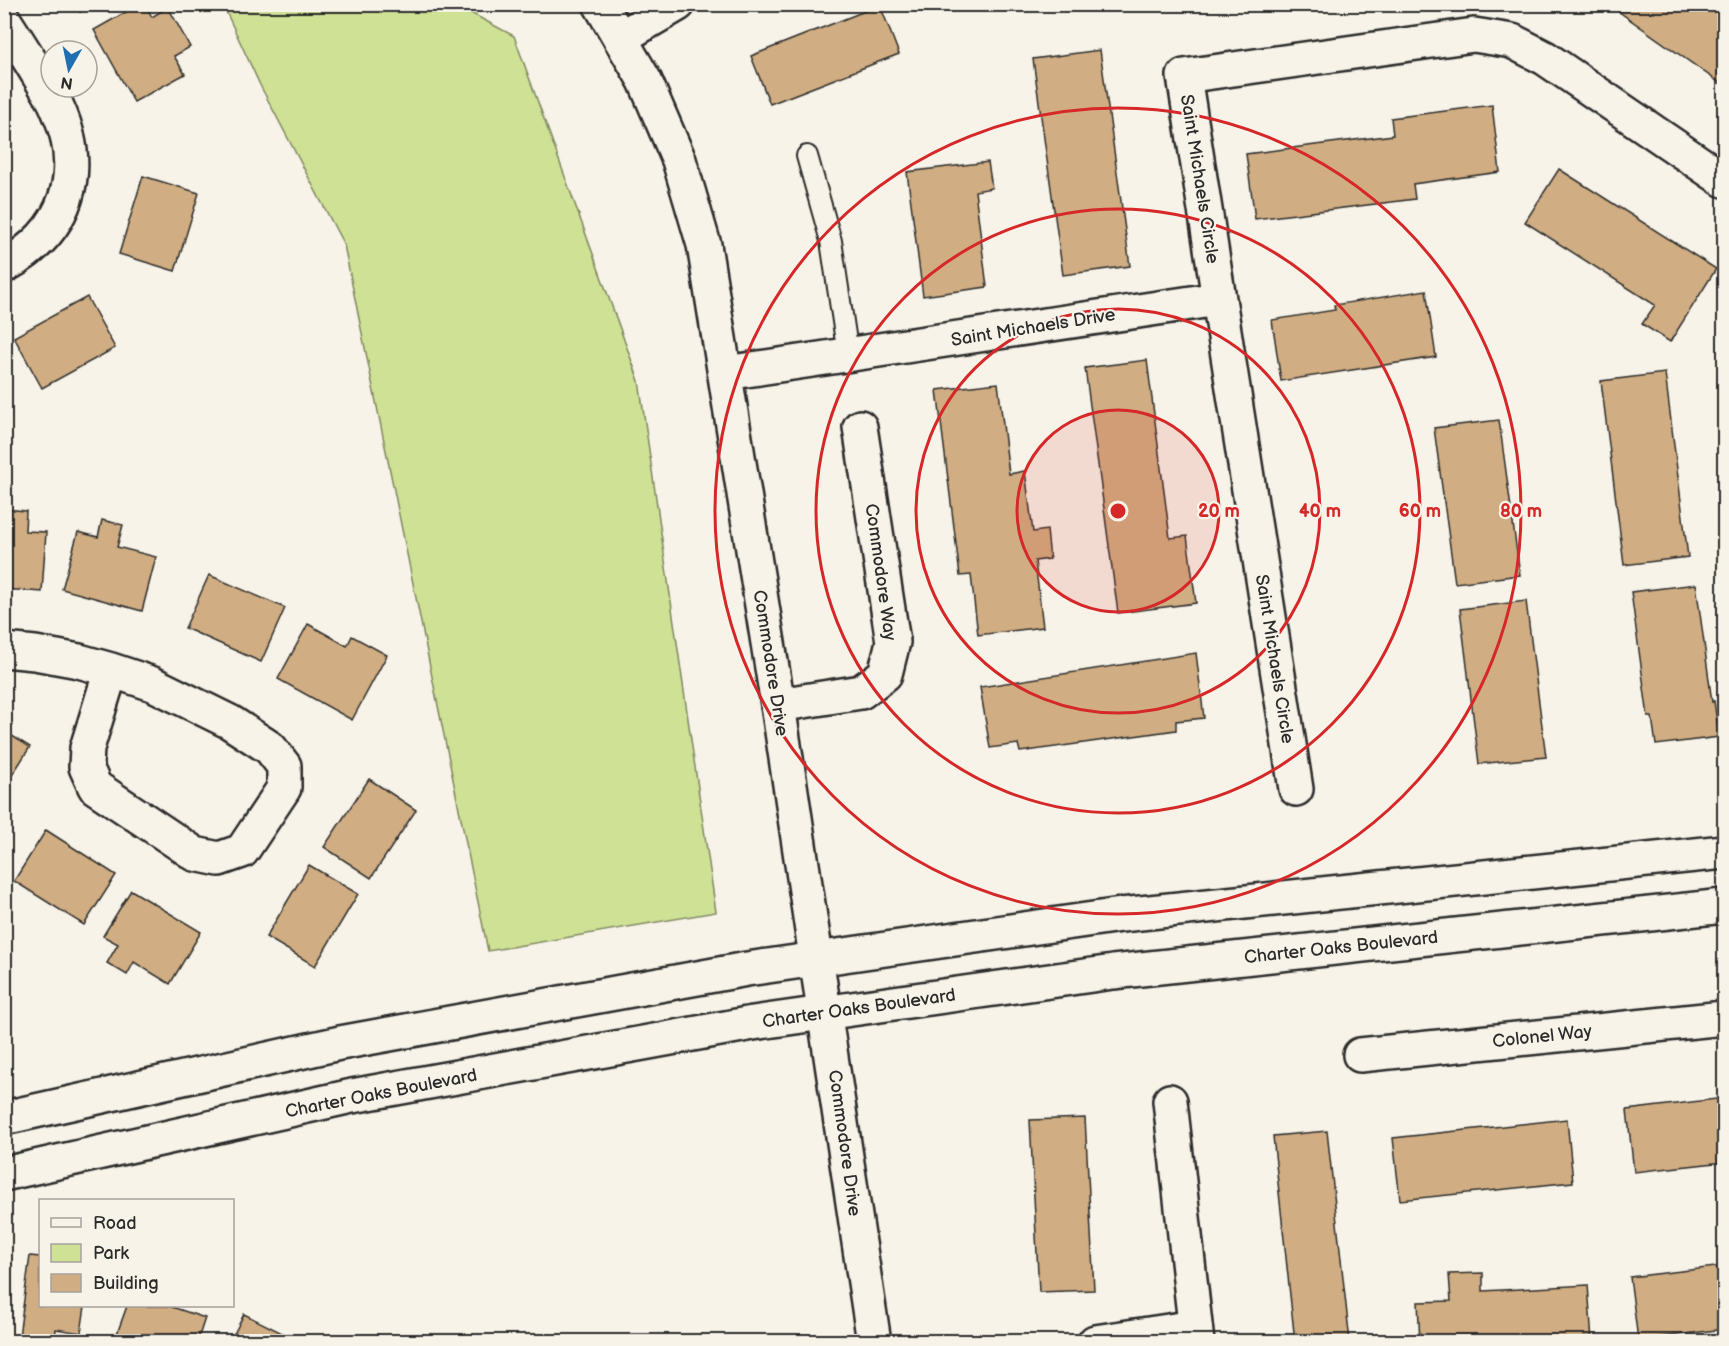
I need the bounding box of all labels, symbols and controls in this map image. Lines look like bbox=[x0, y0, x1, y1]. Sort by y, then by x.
north arrow bbox=[39, 39, 99, 99]
text: N bbox=[59, 72, 74, 93]
street label: Saint Michaels Circle bbox=[1176, 93, 1223, 266]
street label: Saint Michaels Drive bbox=[949, 304, 1117, 351]
centre of rings bbox=[1108, 501, 1128, 521]
text: 20 m bbox=[1198, 501, 1240, 522]
text: 40 m bbox=[1299, 501, 1341, 522]
text: 60 m bbox=[1399, 501, 1441, 522]
text: 80 m bbox=[1500, 501, 1542, 522]
street label: Commodore Way bbox=[860, 502, 901, 643]
street label: Saint Michaels Circle bbox=[1251, 573, 1298, 746]
street label: Commodore Drive bbox=[749, 589, 792, 738]
street label: Charter Oaks Boulevard bbox=[1243, 927, 1439, 968]
street label: Charter Oaks Boulevard bbox=[761, 985, 957, 1032]
street label: Colonel Way bbox=[1491, 1021, 1594, 1052]
street label: Charter Oaks Boulevard bbox=[283, 1065, 479, 1122]
street label: Commodore Drive bbox=[824, 1069, 865, 1218]
legend bbox=[39, 1199, 234, 1307]
text: Road bbox=[93, 1213, 137, 1234]
text: Park bbox=[93, 1243, 129, 1264]
text: Building bbox=[93, 1273, 159, 1294]

